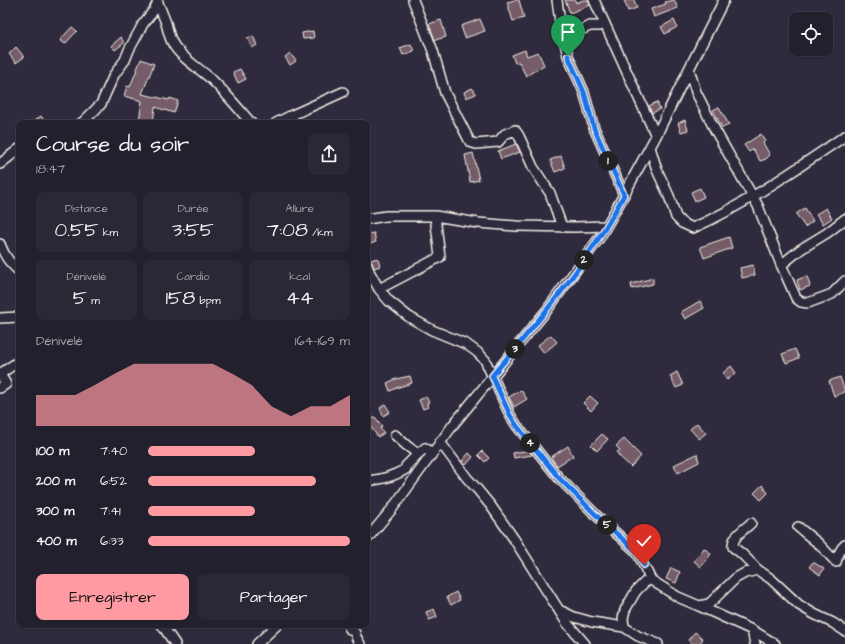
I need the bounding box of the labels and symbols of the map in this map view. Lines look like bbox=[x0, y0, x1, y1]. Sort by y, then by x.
pin bbox=[551, 15, 585, 56]
pin: 1 bbox=[598, 151, 618, 171]
pin: 2 bbox=[574, 250, 594, 270]
pin: 3 bbox=[505, 339, 525, 359]
pin: 4 bbox=[520, 433, 540, 453]
pin: 5 bbox=[597, 515, 617, 535]
pin bbox=[627, 524, 661, 565]

